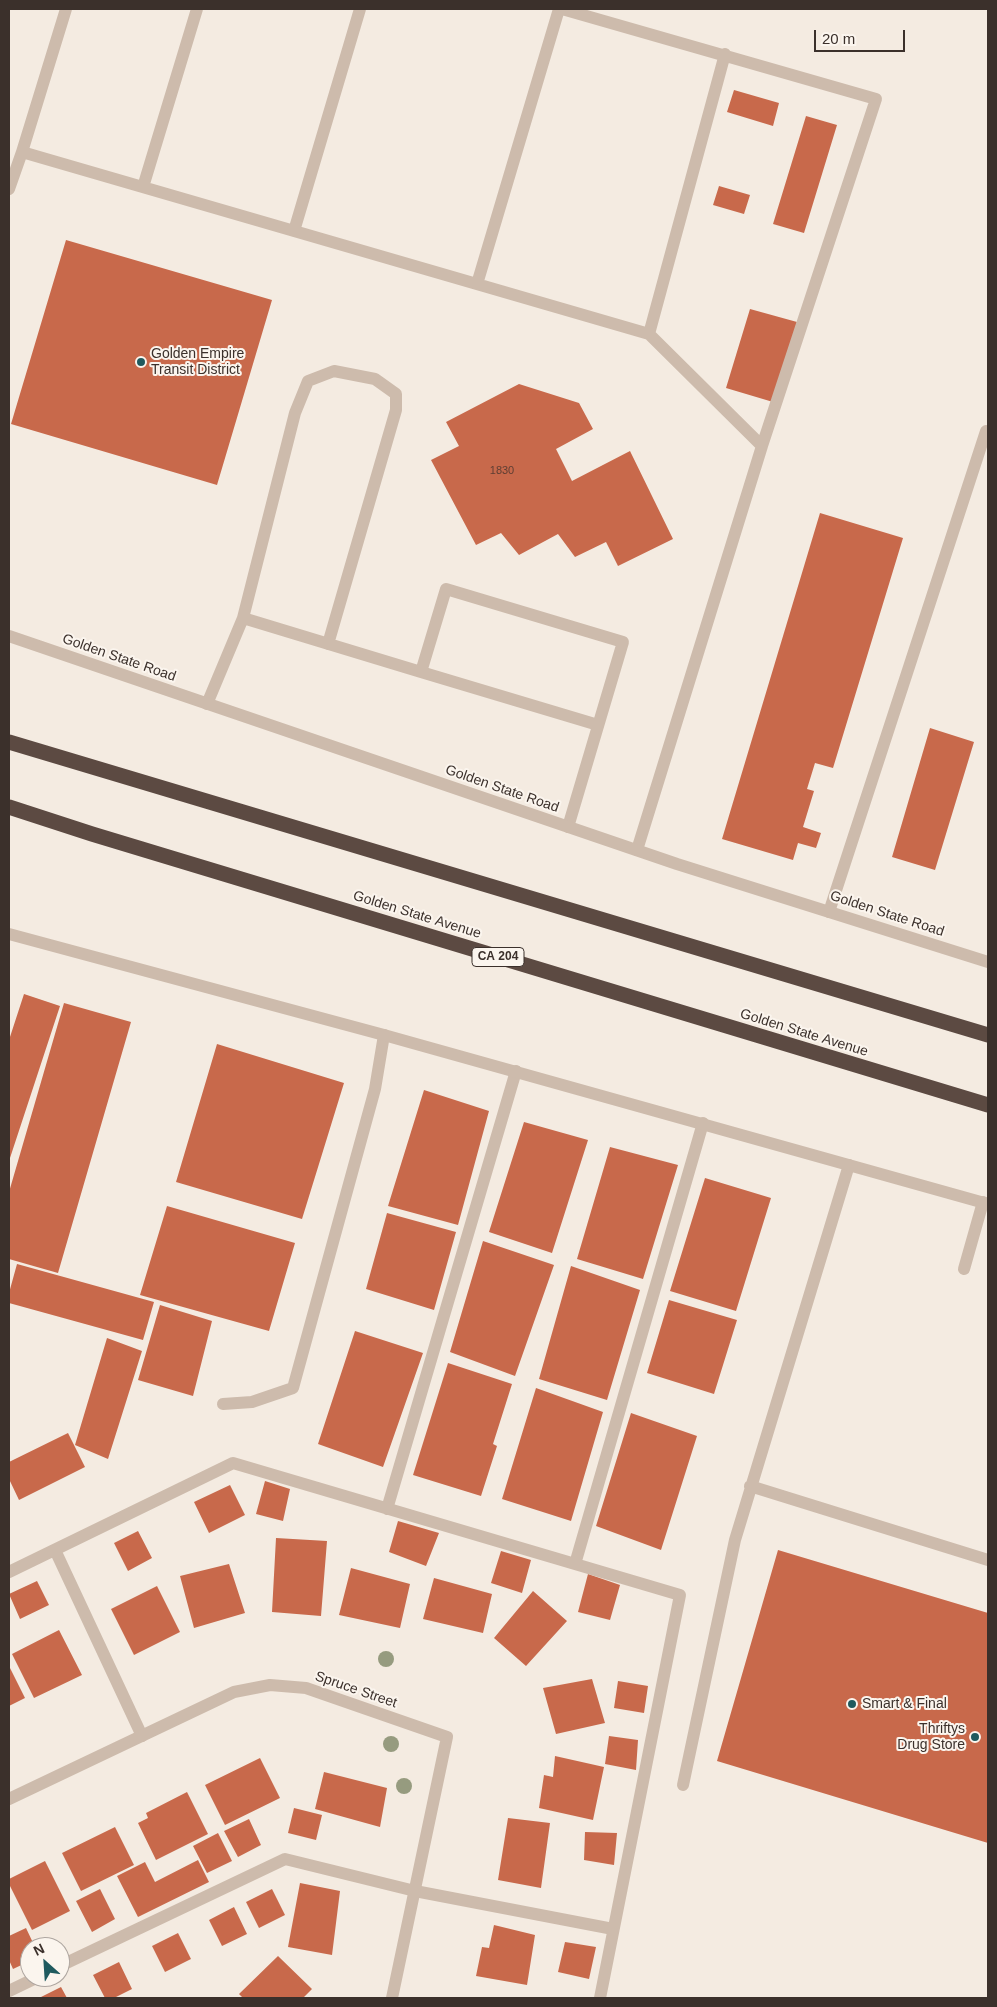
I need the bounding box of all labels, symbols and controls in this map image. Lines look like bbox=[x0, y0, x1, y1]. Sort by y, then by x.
scale bar bbox=[817, 20, 908, 52]
text: 20 m bbox=[822, 30, 855, 47]
place label: Golden Empire Transit District bbox=[151, 346, 244, 378]
marker: Golden Empire Transit District bbox=[135, 356, 147, 368]
house number: 1830 bbox=[490, 464, 514, 478]
street label: Golden State Road bbox=[60, 631, 178, 685]
street label: Golden State Road bbox=[443, 762, 561, 816]
street label: Golden State Avenue bbox=[351, 888, 483, 942]
street label: Golden State Road bbox=[828, 888, 946, 940]
road number: CA 204 bbox=[472, 948, 524, 966]
street label: Golden State Avenue bbox=[738, 1006, 870, 1060]
street label: Spruce Street bbox=[313, 1668, 399, 1712]
place label: Smart & Final bbox=[862, 1696, 947, 1712]
marker: Smart & Final bbox=[846, 1698, 858, 1710]
place label: Thriftys Drug Store bbox=[897, 1721, 965, 1754]
marker: Thriftys Drug Store bbox=[969, 1731, 981, 1743]
north arrow bbox=[20, 1937, 70, 1987]
text: N bbox=[31, 1940, 47, 1959]

